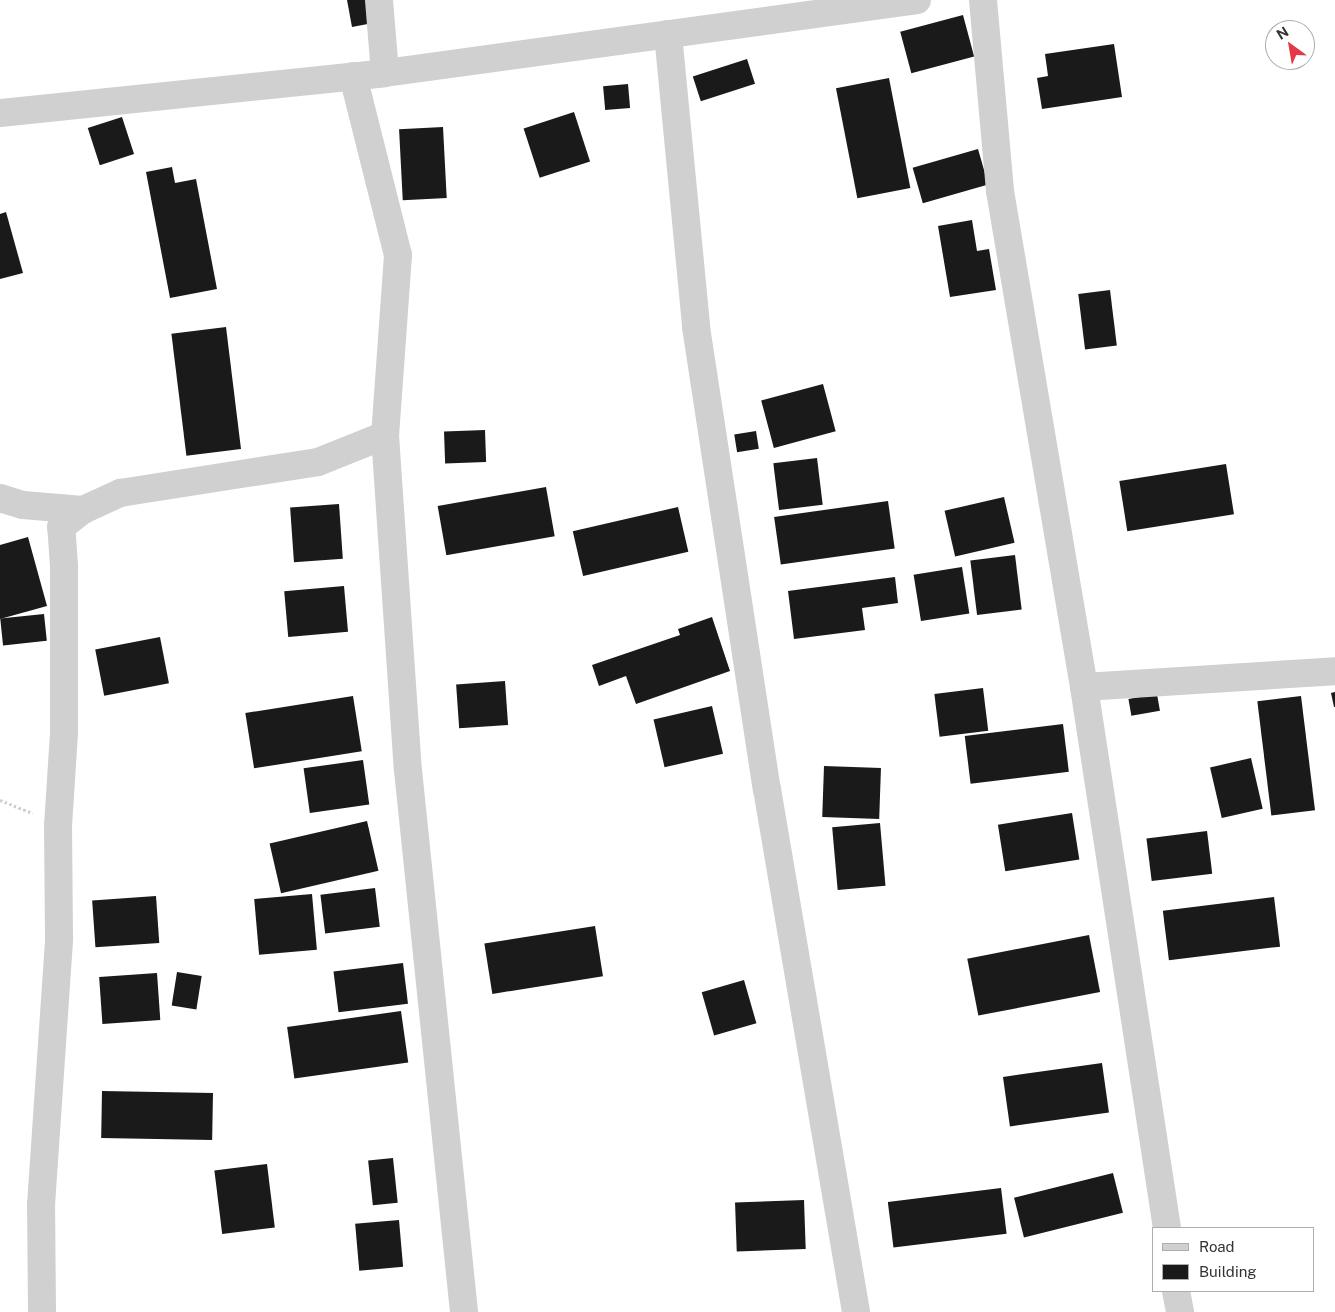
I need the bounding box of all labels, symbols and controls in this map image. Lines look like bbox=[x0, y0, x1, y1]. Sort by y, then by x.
north arrow bbox=[1265, 20, 1315, 70]
text: N bbox=[1274, 23, 1291, 43]
legend bbox=[1152, 1227, 1315, 1292]
text: Road bbox=[1199, 1238, 1235, 1255]
text: Building bbox=[1199, 1263, 1257, 1280]

